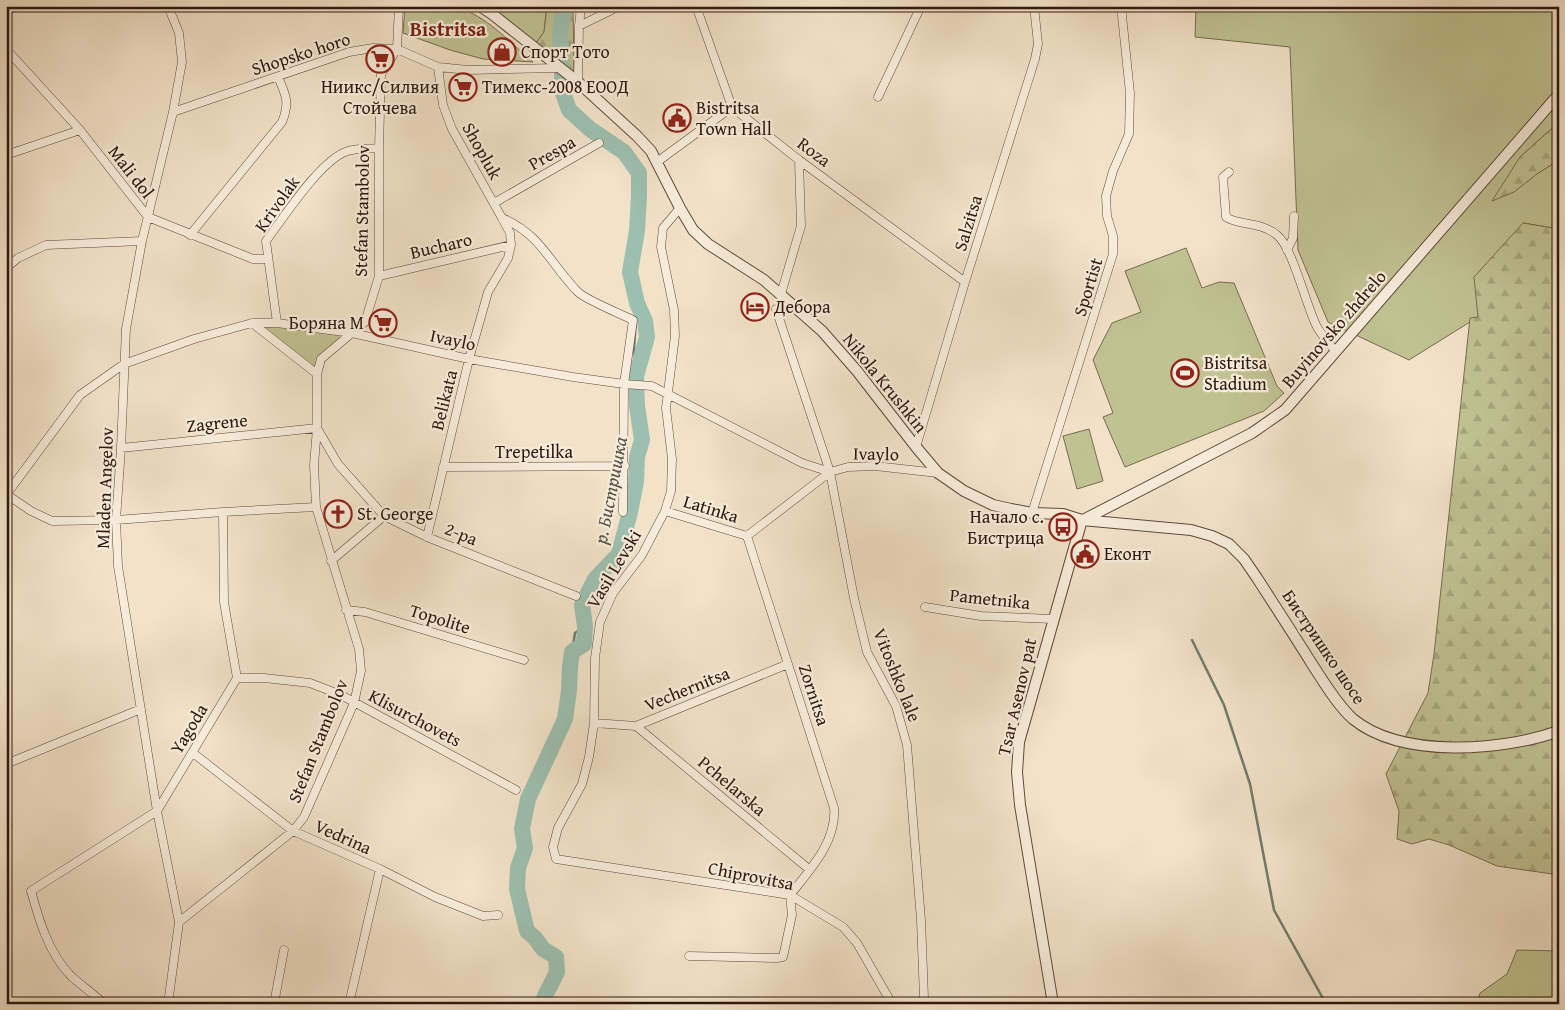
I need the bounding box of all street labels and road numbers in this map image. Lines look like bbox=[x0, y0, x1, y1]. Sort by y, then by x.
street label: Shopsko horo bbox=[248, 25, 354, 82]
street label: Shopluk bbox=[456, 117, 510, 185]
street label: Prespa bbox=[523, 128, 581, 177]
street label: Roza bbox=[792, 130, 837, 173]
street label: Mali dol bbox=[102, 139, 161, 204]
street label: Stefan Stambolov bbox=[347, 145, 376, 277]
street label: Krivolak bbox=[247, 169, 306, 238]
street label: Salzitsa bbox=[946, 191, 989, 254]
street label: Bucharo bbox=[407, 225, 474, 266]
street label: Sportist bbox=[1066, 254, 1109, 319]
street label: Buyinovsko zhdrelo bbox=[1275, 264, 1392, 394]
street label: Ivaylo bbox=[428, 322, 478, 357]
street label: Nikola Krushkin bbox=[837, 327, 934, 438]
street label: Belikata bbox=[423, 366, 464, 433]
street label: Zagrene bbox=[185, 406, 249, 439]
street label: Mladen Angelov bbox=[89, 427, 120, 549]
street label: Trepetilka bbox=[495, 438, 573, 465]
street label: Ivaylo bbox=[853, 440, 899, 467]
street label: Latinka bbox=[680, 487, 743, 530]
street label: 2-ра bbox=[441, 515, 482, 552]
street label: Vasil Levski bbox=[579, 524, 648, 613]
street label: Pametnika bbox=[949, 581, 1032, 616]
street label: Бистришко шосе bbox=[1276, 584, 1373, 710]
street label: Topolite bbox=[406, 596, 474, 641]
street label: Vitoshko lale bbox=[866, 624, 928, 726]
street label: Tsar Asenov pat bbox=[990, 635, 1043, 758]
street label: Vechernitsa bbox=[640, 659, 734, 718]
street label: Zornitsa bbox=[792, 661, 837, 730]
street label: Stefan Stambolov bbox=[280, 675, 355, 807]
street label: Klisurchovets bbox=[364, 682, 467, 753]
street label: Yagoda bbox=[163, 698, 214, 759]
street label: Pchelarska bbox=[692, 749, 773, 823]
street label: Vedrina bbox=[310, 812, 376, 861]
street label: Chiprovitsa bbox=[706, 854, 797, 897]

